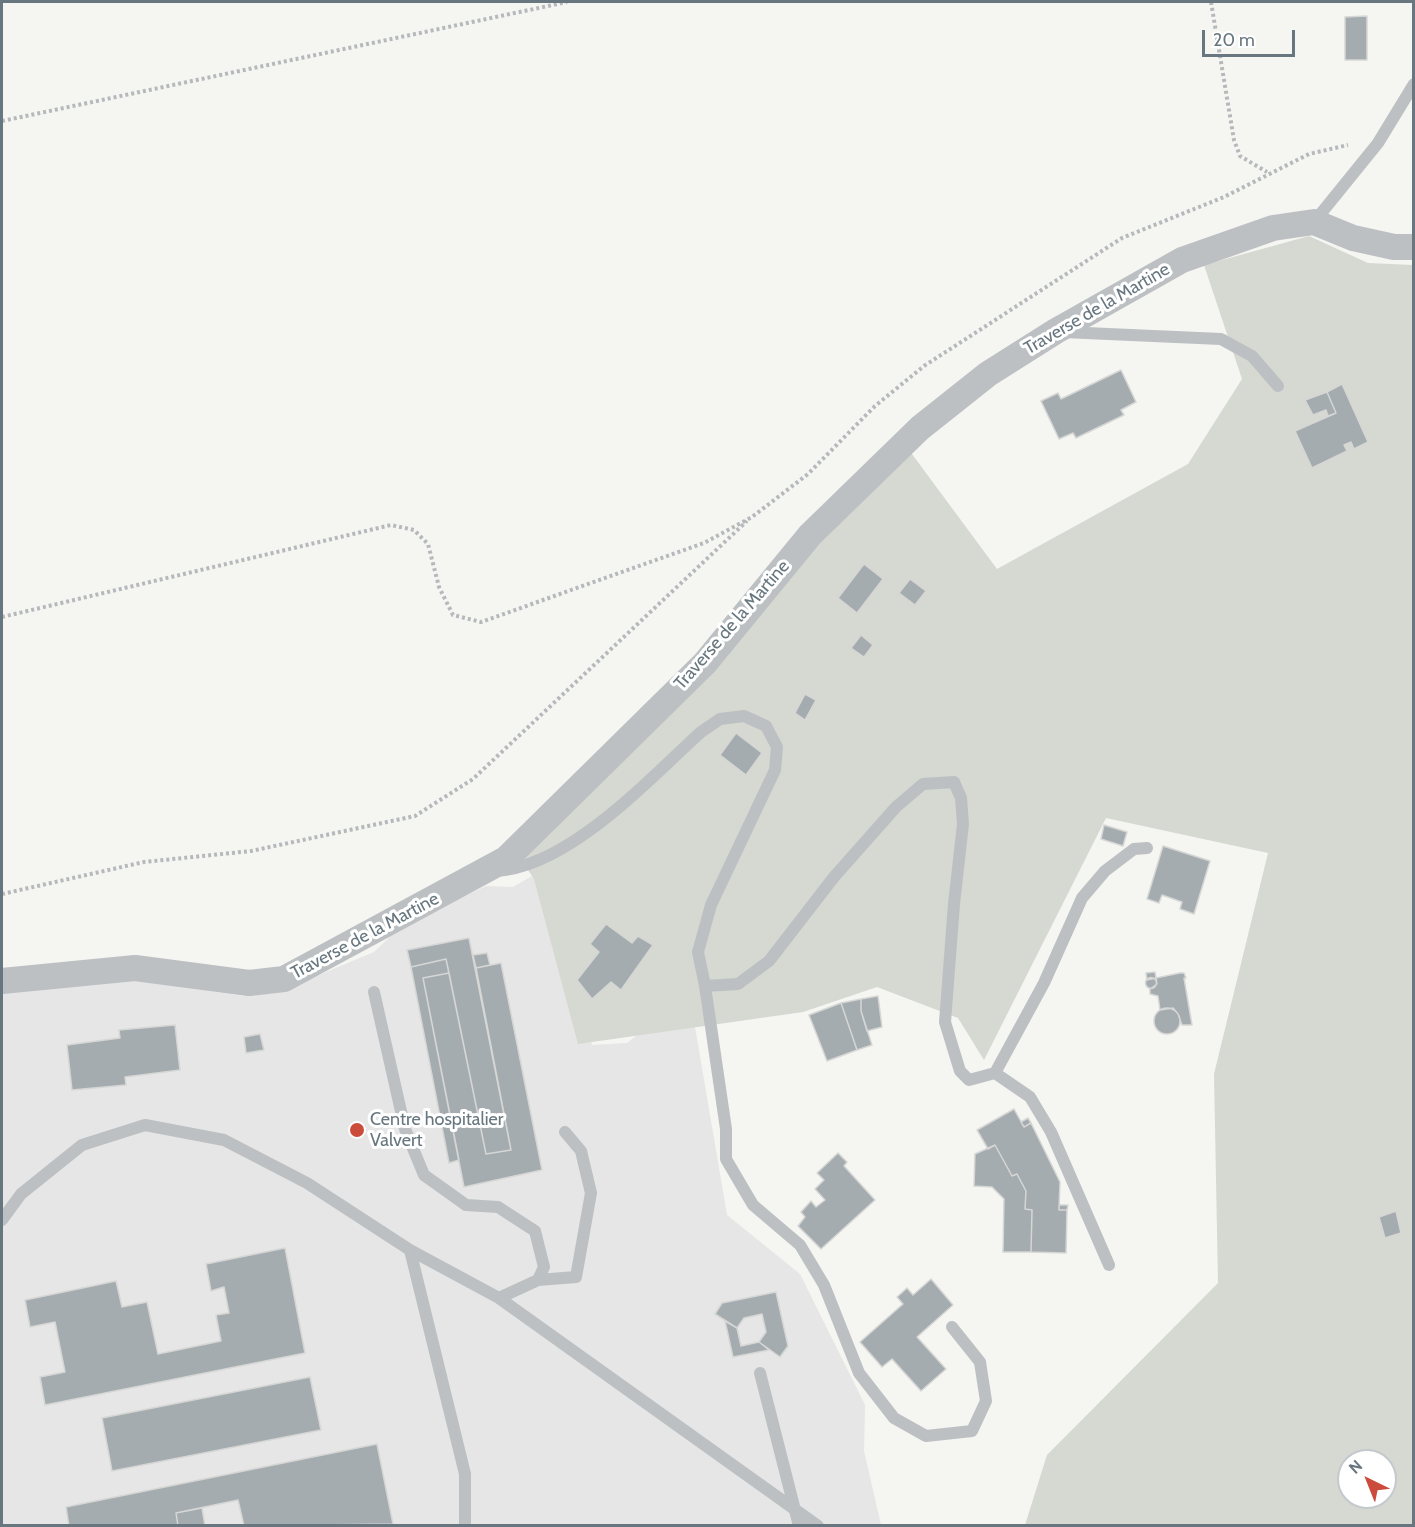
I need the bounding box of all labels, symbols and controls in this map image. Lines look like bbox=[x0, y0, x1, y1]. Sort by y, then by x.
scale bar bbox=[1205, 18, 1298, 56]
text: 20 m bbox=[1213, 29, 1255, 51]
street label: Traverse de la Martine bbox=[1020, 259, 1174, 359]
street label: Traverse de la Martine bbox=[670, 556, 794, 694]
street label: Traverse de la Martine bbox=[287, 888, 443, 984]
place label: Centre hospitalier Valvert bbox=[370, 1109, 503, 1152]
marker: Centre hospitalier Valvert bbox=[348, 1121, 366, 1139]
north arrow bbox=[1337, 1449, 1397, 1509]
text: N bbox=[1345, 1456, 1366, 1478]

